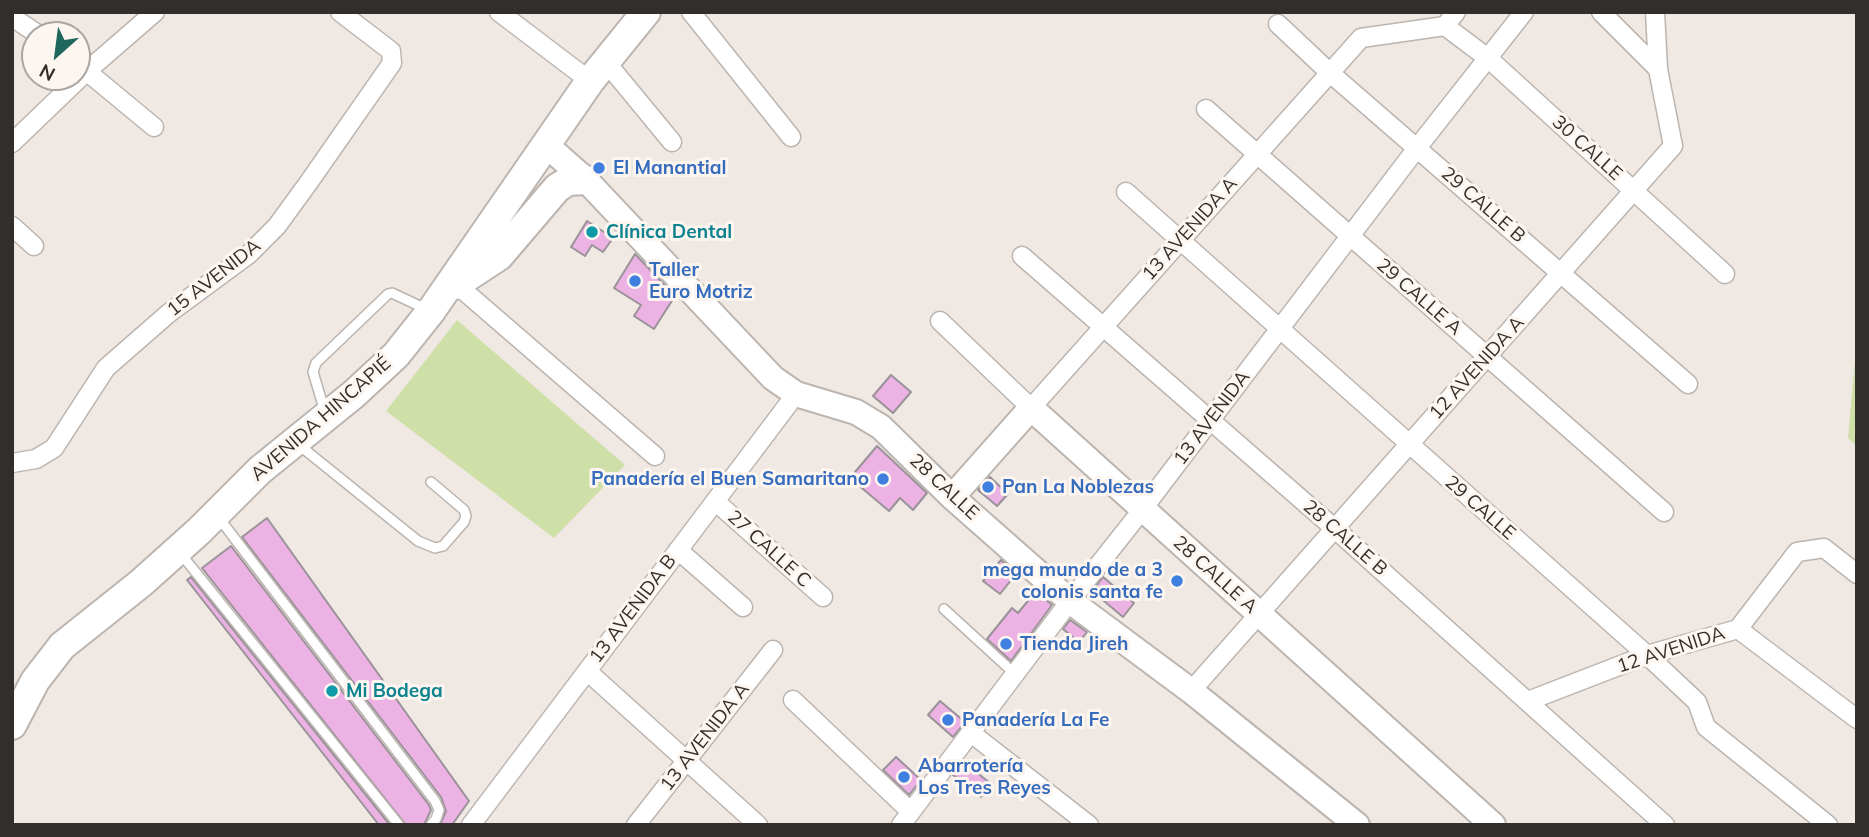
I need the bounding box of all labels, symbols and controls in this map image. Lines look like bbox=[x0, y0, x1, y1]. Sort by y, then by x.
north arrow bbox=[21, 21, 91, 91]
text: N bbox=[35, 59, 59, 87]
street label: 30 CALLE bbox=[1547, 111, 1627, 185]
place label: El Manantial bbox=[613, 157, 726, 179]
marker: El Manantial bbox=[591, 160, 607, 176]
street label: 29 CALLE B bbox=[1436, 162, 1530, 248]
street label: 13 AVENIDA A bbox=[1138, 173, 1242, 285]
place label: Clínica Dental bbox=[606, 221, 732, 243]
marker: Clínica Dental bbox=[584, 224, 600, 240]
street label: 15 AVENIDA bbox=[163, 234, 265, 322]
street label: 29 CALLE A bbox=[1372, 254, 1466, 340]
place label: Taller Euro Motriz bbox=[649, 259, 753, 303]
marker: Taller Euro Motriz bbox=[627, 273, 643, 289]
street label: 12 AVENIDA A bbox=[1425, 312, 1529, 424]
street label: AVENIDA HINCAPIÉ bbox=[246, 352, 396, 486]
street label: 13 AVENIDA bbox=[1169, 366, 1255, 470]
street label: 28 CALLE bbox=[905, 449, 983, 525]
place label: Panadería el Buen Samaritano bbox=[591, 468, 869, 490]
marker: Panadería el Buen Samaritano bbox=[875, 471, 891, 487]
street label: 29 CALLE bbox=[1440, 471, 1520, 545]
place label: Pan La Noblezas bbox=[1002, 476, 1154, 498]
marker: Pan La Noblezas bbox=[980, 479, 996, 495]
street label: 28 CALLE B bbox=[1298, 495, 1392, 581]
street label: 27 CALLE C bbox=[723, 506, 815, 592]
street label: 28 CALLE A bbox=[1168, 531, 1262, 619]
street label: 13 AVENIDA B bbox=[585, 550, 681, 668]
place label: mega mundo de a 3 colonis santa fe bbox=[983, 559, 1163, 603]
marker: mega mundo de a 3 colonis santa fe bbox=[1169, 573, 1185, 589]
street label: 12 AVENIDA bbox=[1614, 622, 1728, 678]
place label: Tienda Jireh bbox=[1020, 633, 1128, 655]
marker: Tienda Jireh bbox=[998, 636, 1014, 652]
street label: 13 AVENIDA A bbox=[656, 678, 754, 796]
place label: Mi Bodega bbox=[346, 680, 443, 702]
marker: Mi Bodega bbox=[324, 683, 340, 699]
place label: Panadería La Fe bbox=[962, 709, 1109, 731]
marker: Panadería La Fe bbox=[940, 712, 956, 728]
place label: Abarrotería Los Tres Reyes bbox=[918, 755, 1051, 799]
marker: Abarrotería Los Tres Reyes bbox=[896, 769, 912, 785]

